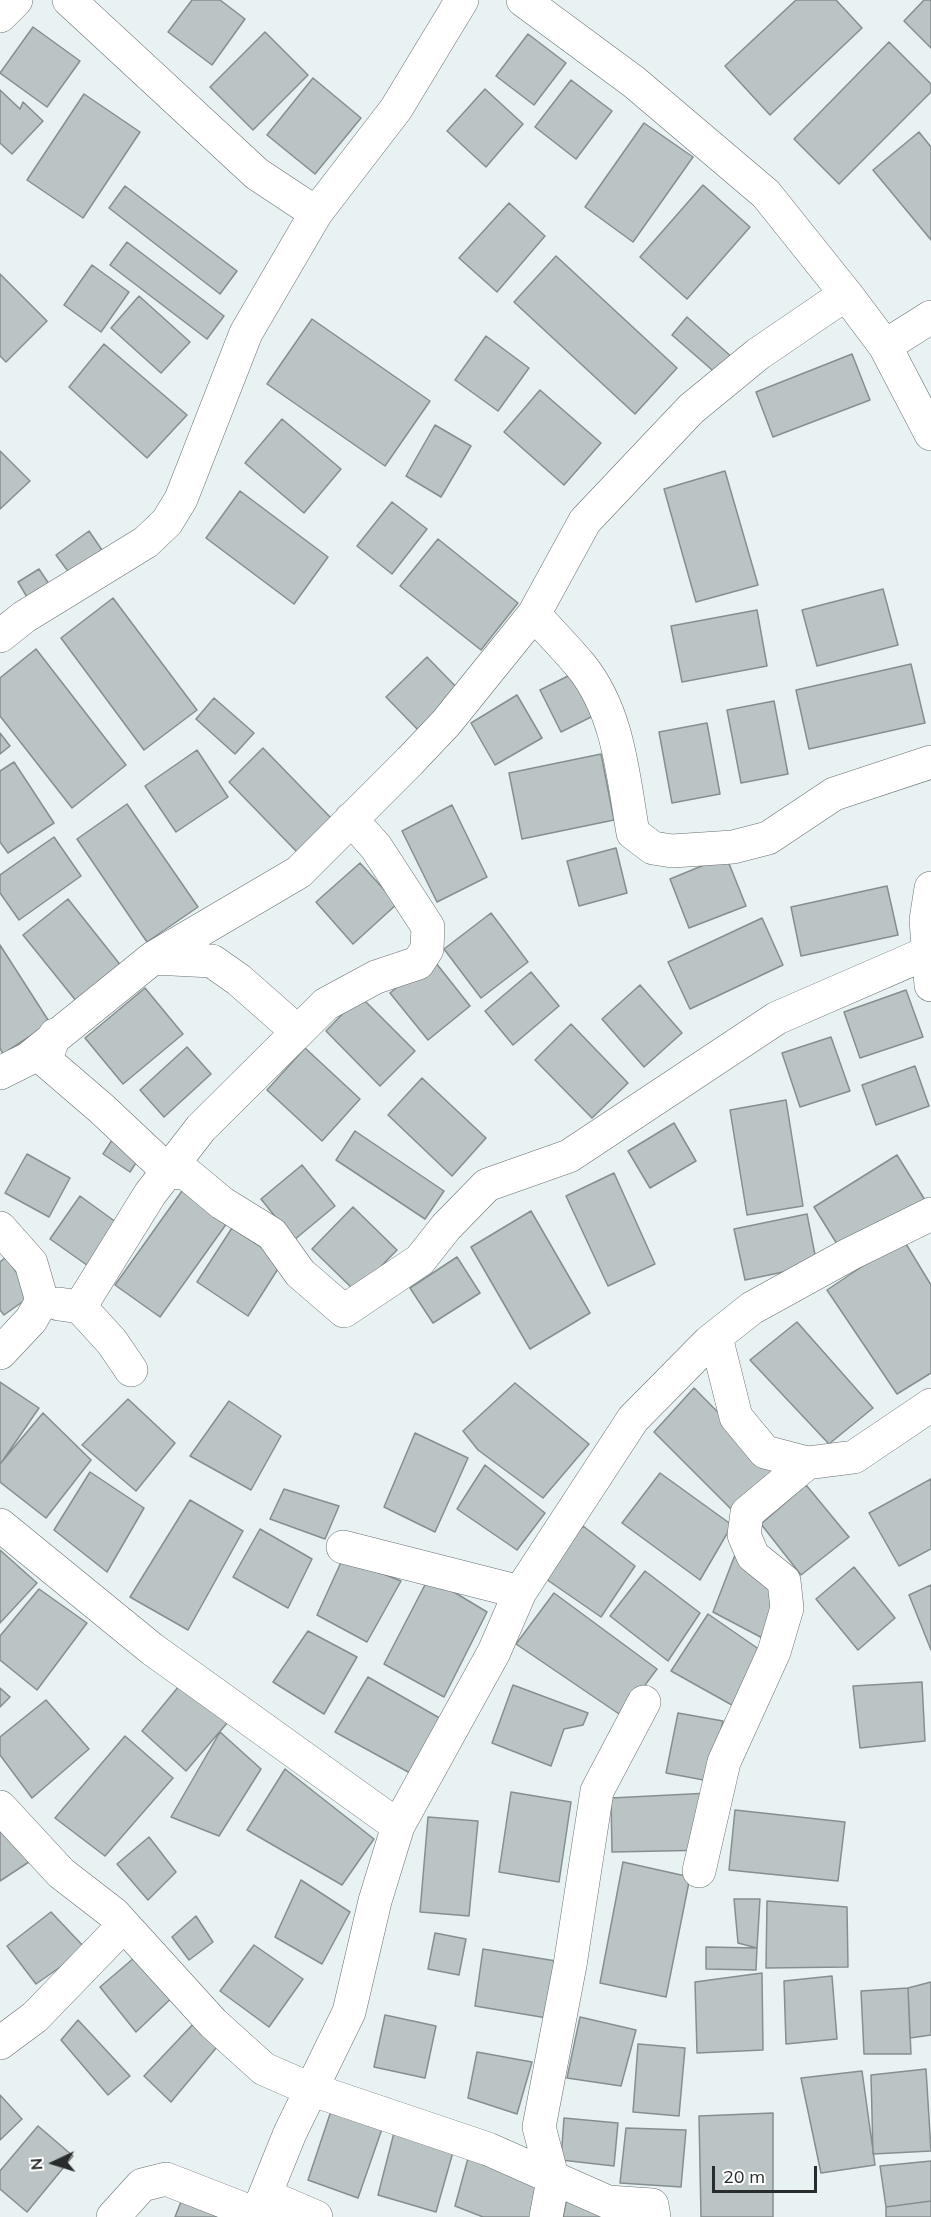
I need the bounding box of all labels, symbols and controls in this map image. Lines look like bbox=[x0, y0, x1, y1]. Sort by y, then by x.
north arrow bbox=[24, 2133, 84, 2193]
scale bar bbox=[715, 2154, 820, 2192]
text: N bbox=[26, 2158, 46, 2171]
text: 20 m bbox=[723, 2165, 765, 2188]

